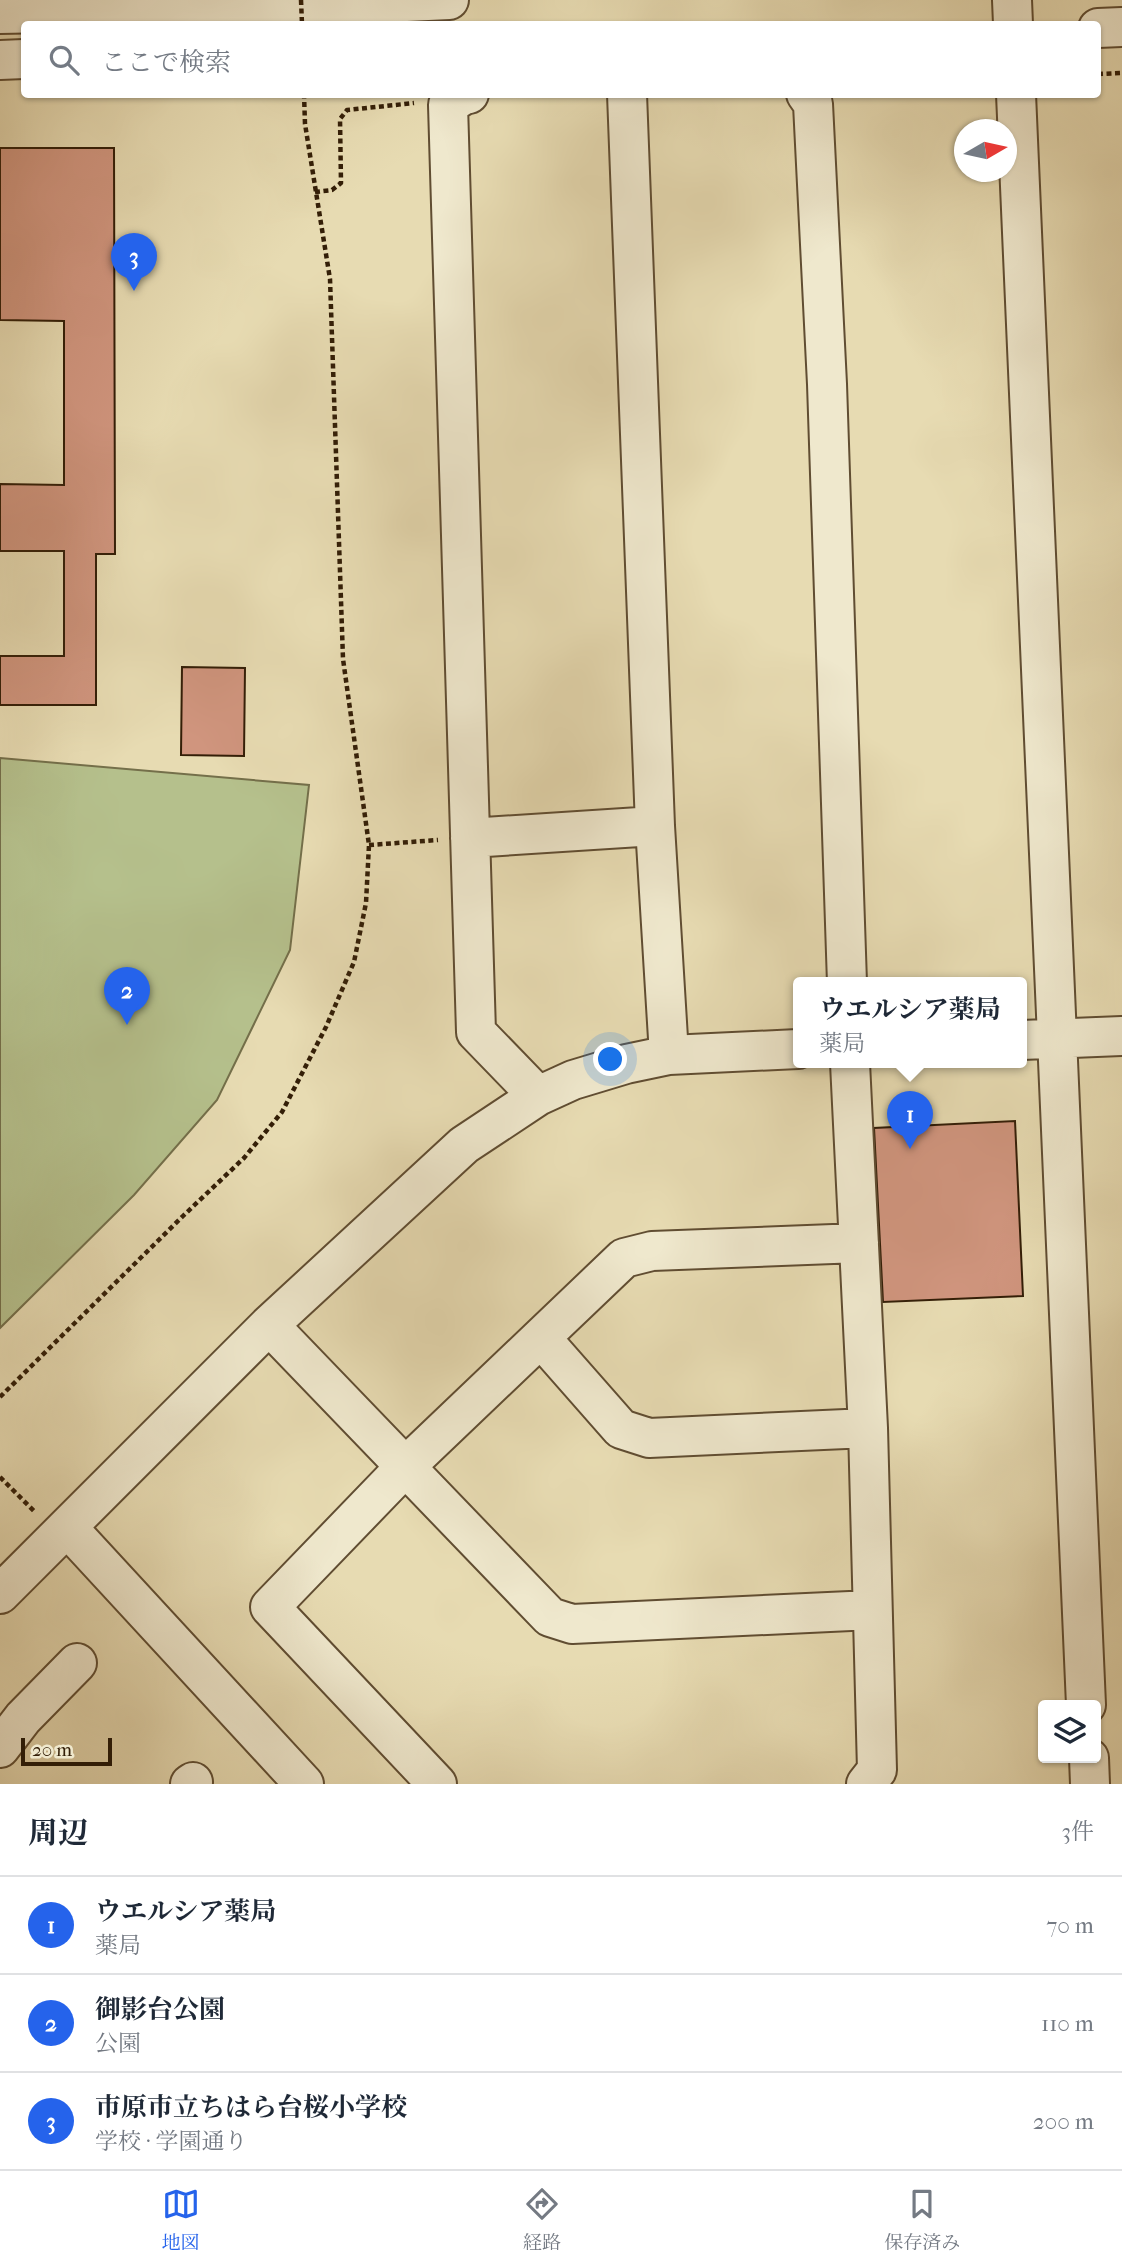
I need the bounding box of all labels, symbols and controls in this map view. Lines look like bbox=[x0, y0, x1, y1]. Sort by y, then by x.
search box bbox=[21, 21, 1101, 98]
icon: search bbox=[45, 41, 83, 79]
text: ここで検索 bbox=[101, 47, 231, 78]
north arrow bbox=[954, 119, 1017, 182]
pin: 3 bbox=[111, 233, 157, 291]
pin: 2 bbox=[104, 967, 150, 1025]
popup bbox=[793, 977, 1027, 1068]
text: ウエルシア薬局 bbox=[819, 994, 1001, 1025]
text: 薬局 bbox=[819, 1030, 865, 1057]
your location bbox=[593, 1042, 627, 1076]
pin: 1 bbox=[887, 1091, 933, 1149]
map controls bbox=[1038, 1700, 1101, 1763]
button: layers bbox=[1038, 1700, 1101, 1763]
scale bar bbox=[21, 1735, 112, 1767]
text: 20 m bbox=[32, 1739, 72, 1761]
text: 周辺 bbox=[28, 1816, 88, 1851]
text: 3件 bbox=[1062, 1818, 1094, 1845]
text: ウエルシア薬局 bbox=[95, 1896, 276, 1927]
text: 1 bbox=[47, 1912, 55, 1939]
text: 70 m bbox=[1046, 1912, 1094, 1939]
text: 薬局 bbox=[95, 1932, 141, 1959]
text: 御影台公園 bbox=[95, 1994, 225, 2025]
text: 2 bbox=[45, 2010, 57, 2037]
text: 110 m bbox=[1041, 2010, 1094, 2037]
text: 公園 bbox=[95, 2030, 141, 2057]
text: 市原市立ちはら台桜小学校 bbox=[95, 2092, 407, 2123]
text: 3 bbox=[46, 2108, 56, 2135]
text: 200 m bbox=[1033, 2108, 1094, 2135]
text: 学校 · 学園通り bbox=[95, 2128, 248, 2155]
tab: 地図 bbox=[162, 2185, 200, 2254]
tab: 経路 bbox=[523, 2185, 561, 2254]
tab: 保存済み bbox=[884, 2185, 960, 2254]

